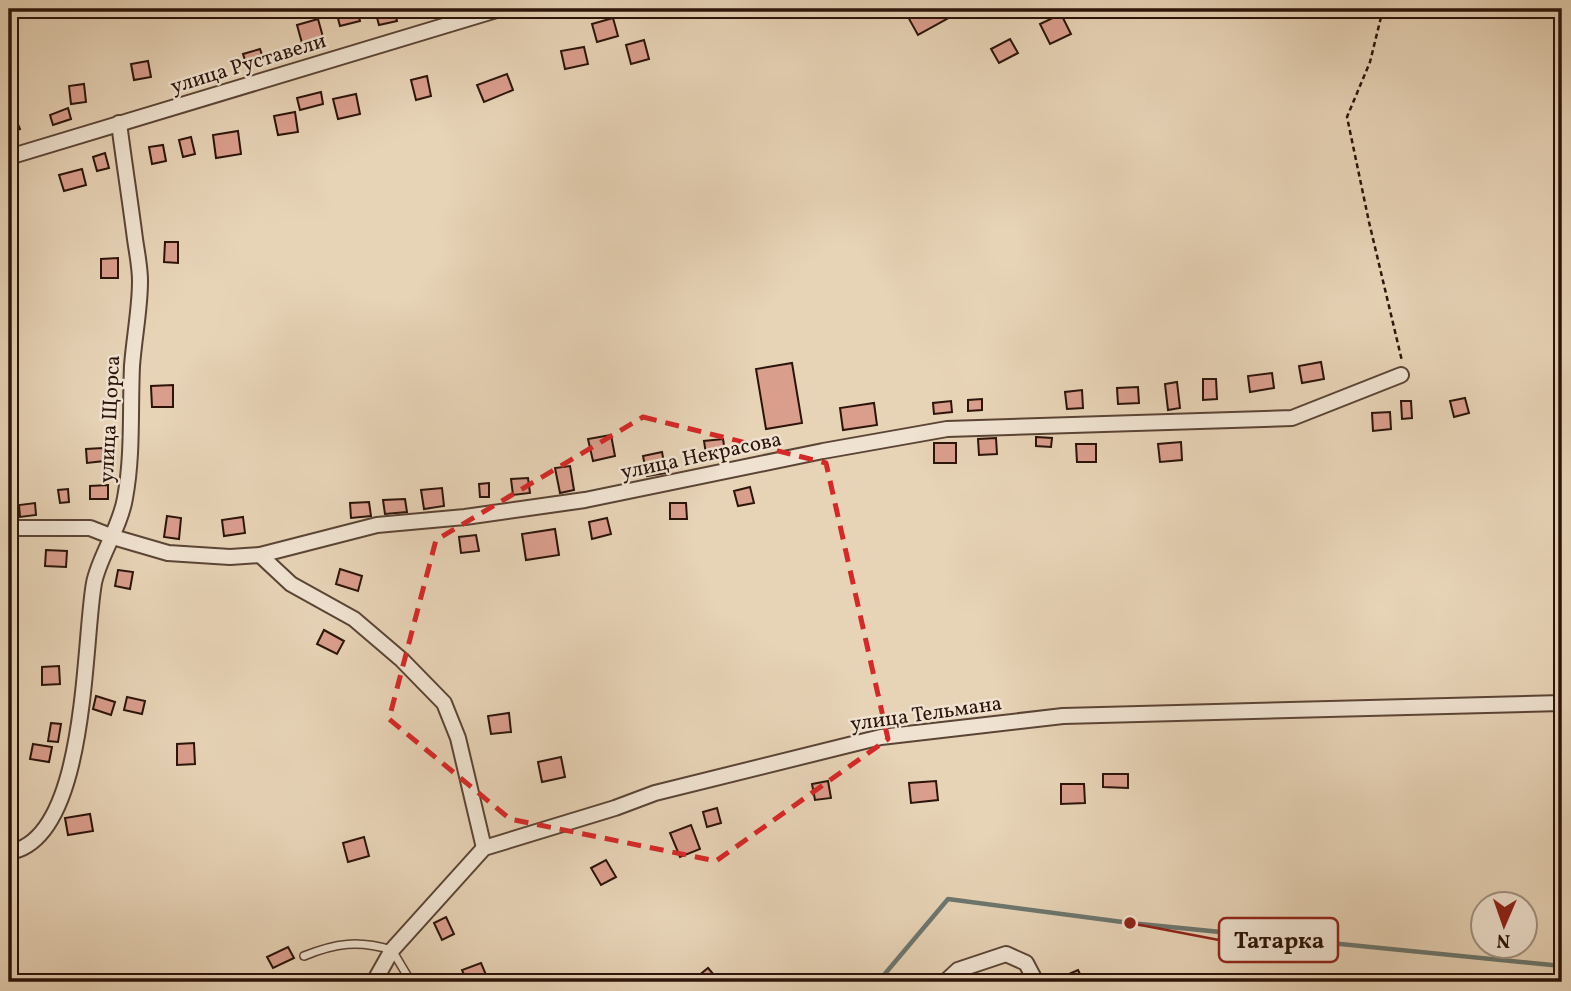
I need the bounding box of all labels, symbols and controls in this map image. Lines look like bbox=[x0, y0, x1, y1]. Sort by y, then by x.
street label: улица Руставели bbox=[167, 27, 330, 102]
street label: улица Щорса bbox=[93, 354, 128, 484]
street label: улица Некрасова bbox=[618, 425, 784, 488]
street label: улица Тельмана bbox=[848, 689, 1004, 739]
north arrow bbox=[1470, 890, 1540, 960]
callout: Татарка bbox=[1219, 918, 1338, 962]
text: Татарка bbox=[1234, 926, 1324, 958]
text: N bbox=[1496, 927, 1511, 953]

